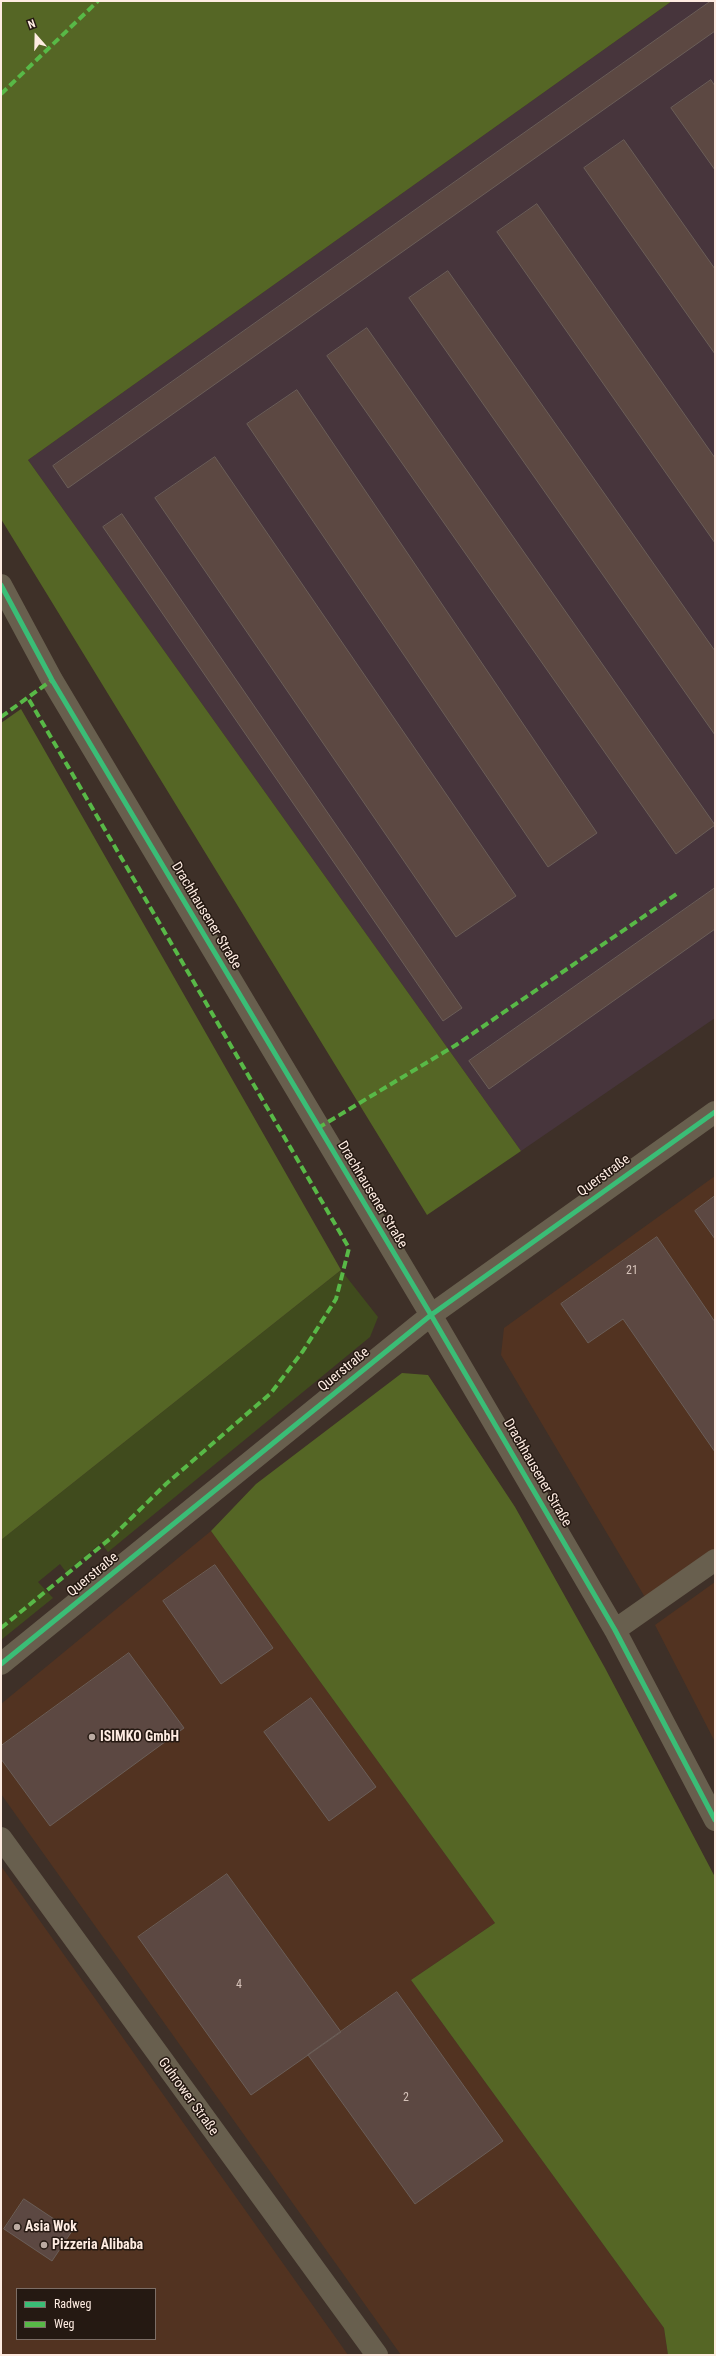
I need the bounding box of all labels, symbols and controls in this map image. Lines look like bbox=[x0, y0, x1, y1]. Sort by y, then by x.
north arrow bbox=[16, 16, 56, 56]
text: N bbox=[26, 17, 37, 32]
street label: Drachhausener Straße bbox=[167, 859, 245, 973]
street label: Drachhausener Straße bbox=[333, 1138, 411, 1252]
street label: Querstraße bbox=[574, 1151, 634, 1201]
house number: 21 bbox=[626, 1264, 638, 1278]
street label: Querstraße bbox=[315, 1344, 373, 1396]
street label: Drachhausener Straße bbox=[499, 1416, 575, 1530]
street label: Querstraße bbox=[64, 1549, 122, 1601]
place label: ISIMKO GmbH bbox=[100, 1729, 179, 1745]
marker: ISIMKO GmbH bbox=[87, 1732, 97, 1742]
house number: 4 bbox=[236, 1978, 242, 1992]
street label: Guhrower Straße bbox=[154, 2055, 222, 2139]
house number: 2 bbox=[403, 2091, 409, 2105]
place label: Asia Wok bbox=[25, 2219, 77, 2235]
marker: Asia Wok bbox=[12, 2222, 22, 2232]
place label: Pizzeria Alibaba bbox=[52, 2237, 143, 2253]
marker: Pizzeria Alibaba bbox=[39, 2240, 49, 2250]
legend bbox=[16, 2288, 156, 2340]
text: Radweg bbox=[54, 2297, 91, 2311]
text: Weg bbox=[54, 2317, 75, 2331]

